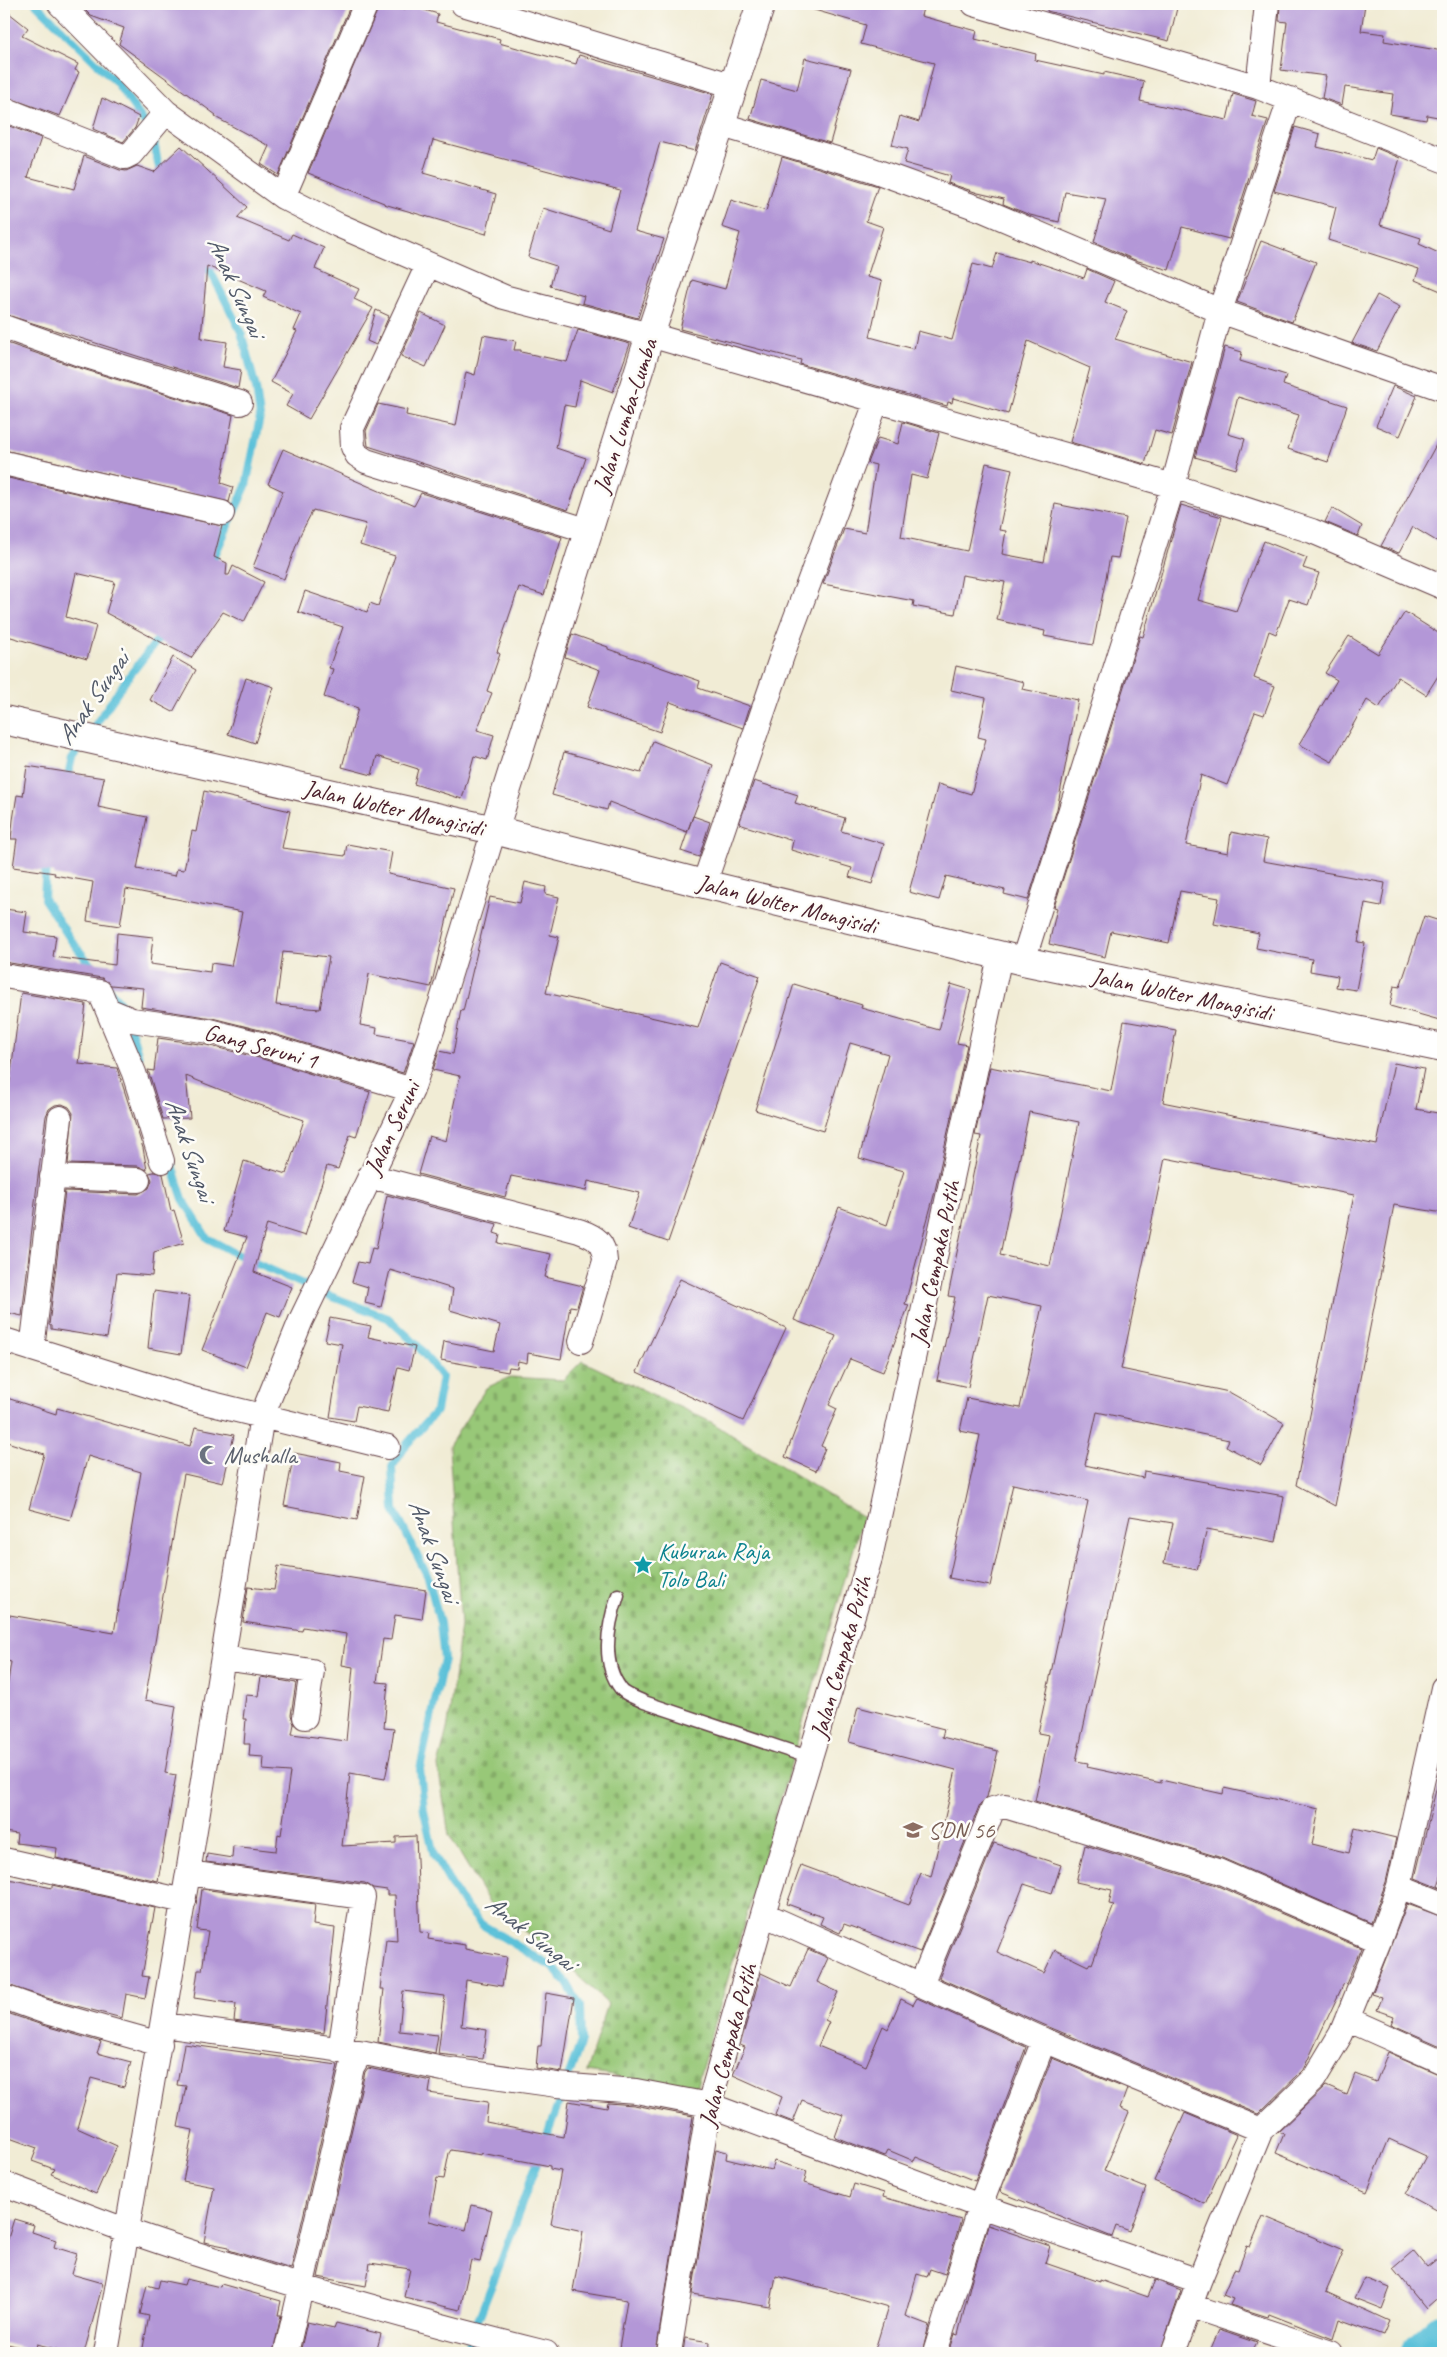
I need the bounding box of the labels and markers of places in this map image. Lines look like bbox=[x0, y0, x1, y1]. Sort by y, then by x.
place label: Mushalla bbox=[224, 1440, 299, 1470]
mosque icon: Mushalla bbox=[198, 1444, 220, 1466]
place label: Kuburan Raja Tolo Bali bbox=[658, 1536, 771, 1594]
place icon: Kuburan Raja Tolo Bali bbox=[632, 1554, 654, 1576]
place label: SDN 56 bbox=[928, 1815, 996, 1845]
school or university icon: SDN 56 bbox=[902, 1819, 924, 1841]

